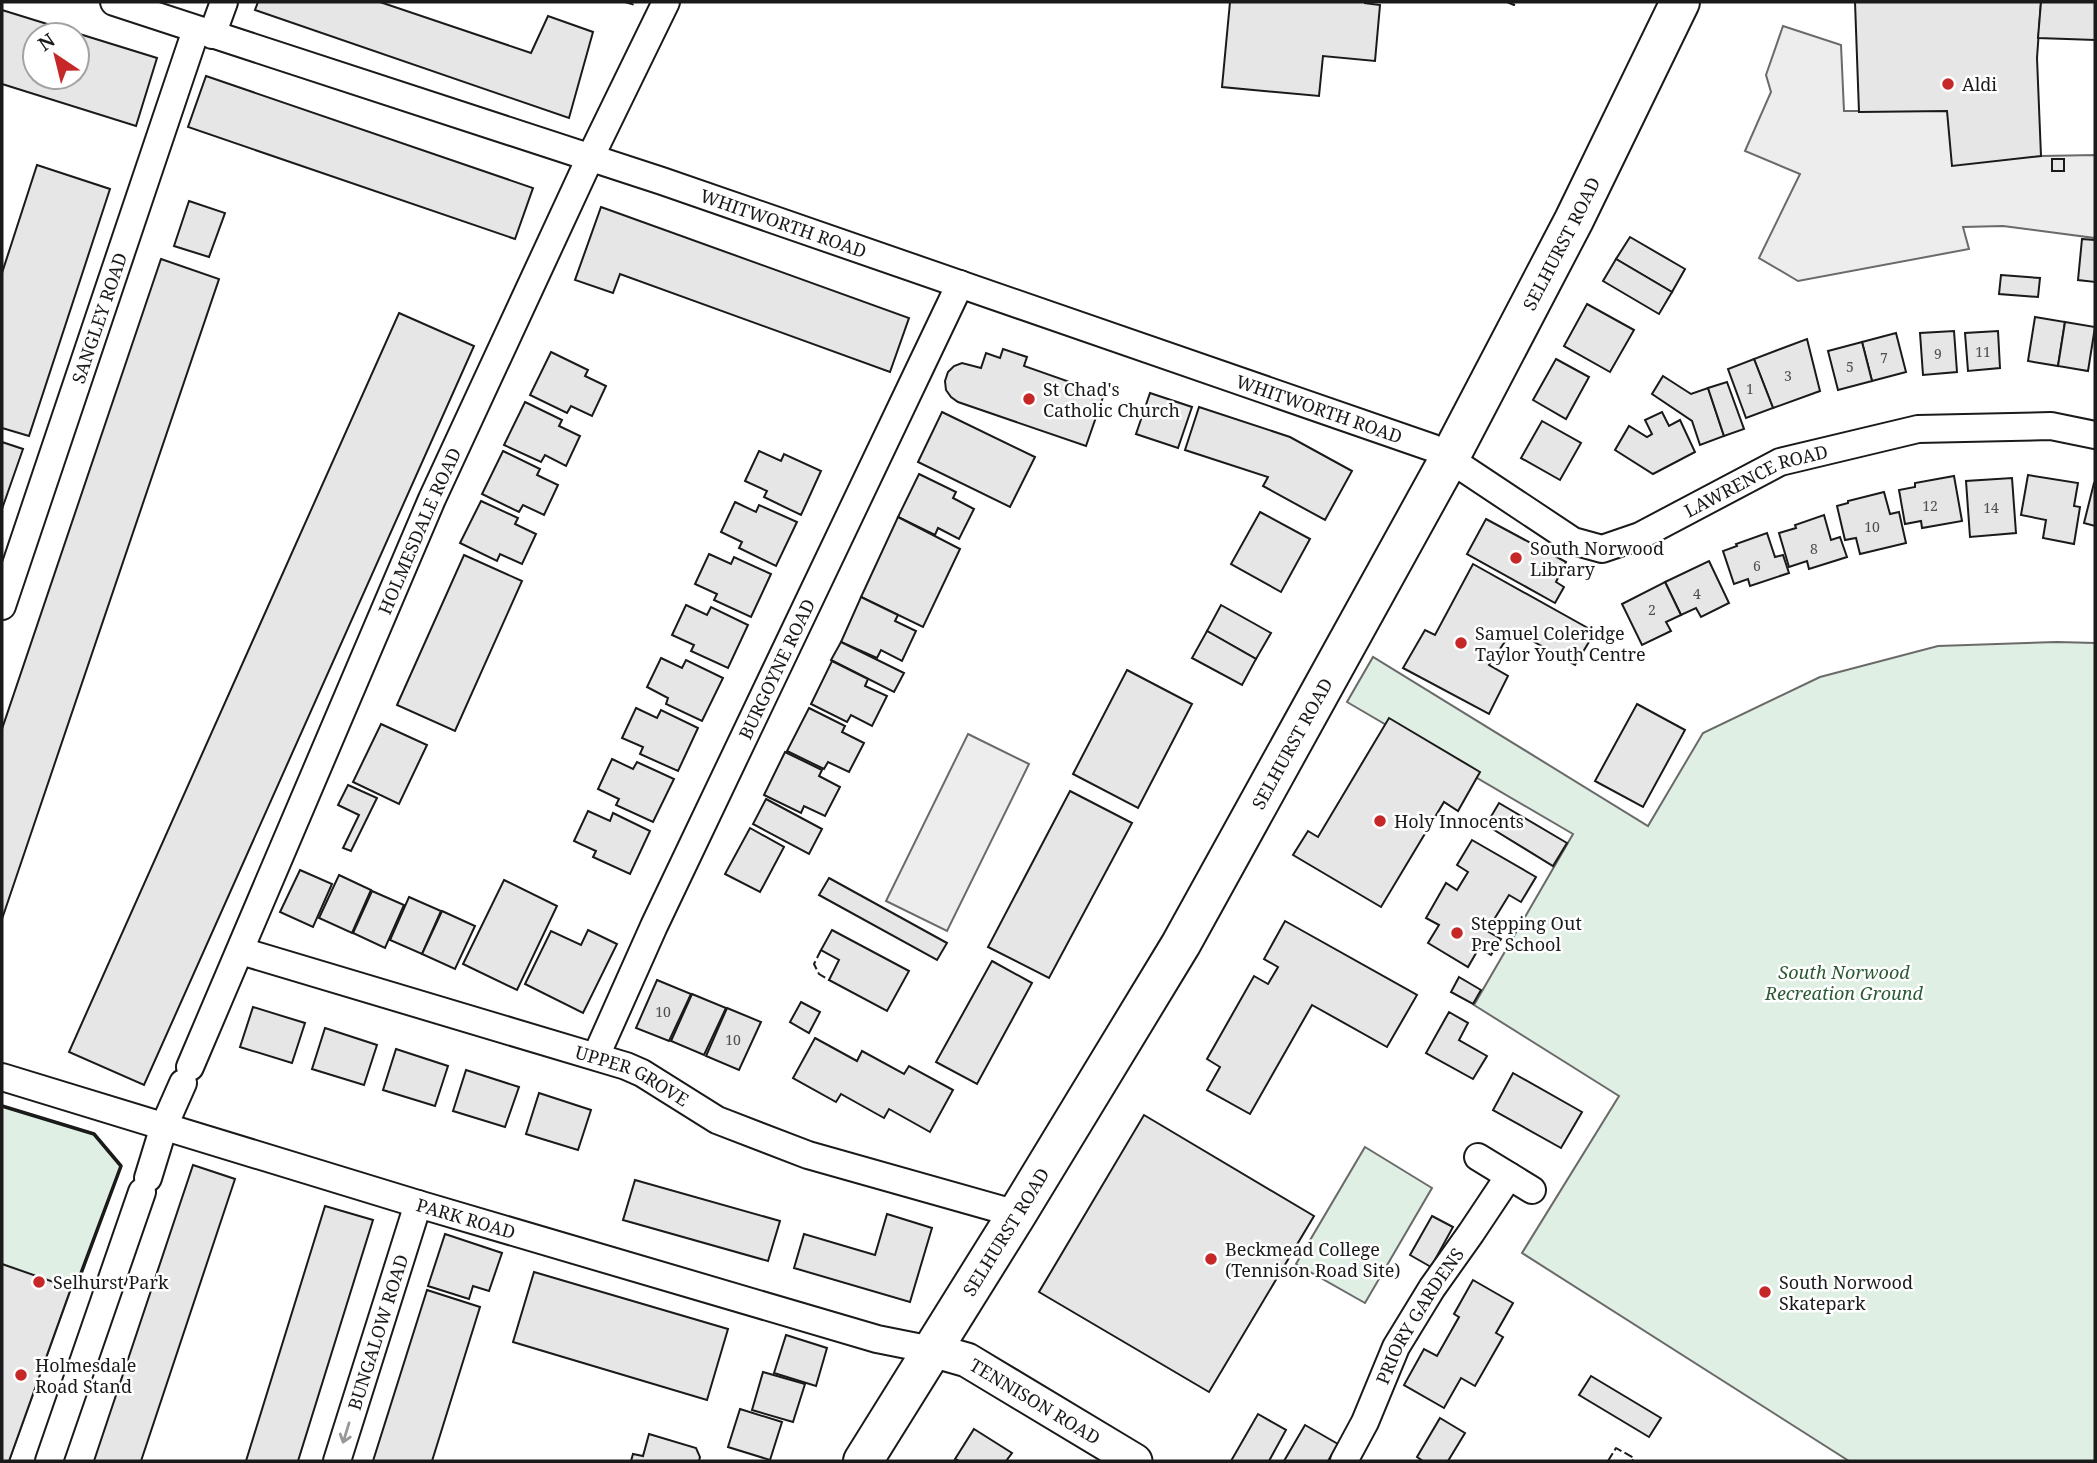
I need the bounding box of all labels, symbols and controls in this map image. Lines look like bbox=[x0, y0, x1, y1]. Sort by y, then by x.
north arrow bbox=[21, 21, 91, 91]
text: N bbox=[33, 27, 60, 57]
place label: Aldi bbox=[1962, 72, 1997, 96]
marker: Aldi bbox=[1940, 76, 1956, 92]
street label: SELHURST ROAD bbox=[1517, 173, 1605, 314]
street label: WHITWORTH ROAD bbox=[697, 183, 870, 263]
street label: SANGLEY ROAD bbox=[66, 249, 132, 387]
house number: 11 bbox=[1975, 342, 1991, 361]
house number: 9 bbox=[1934, 344, 1942, 363]
house number: 7 bbox=[1880, 348, 1888, 367]
house number: 5 bbox=[1846, 357, 1854, 376]
house number: 3 bbox=[1784, 366, 1792, 385]
street label: WHITWORTH ROAD bbox=[1233, 369, 1406, 448]
place label: St Chad's Catholic Church bbox=[1043, 377, 1180, 422]
house number: 1 bbox=[1746, 379, 1754, 398]
marker: St Chad's Catholic Church bbox=[1021, 391, 1037, 407]
street label: LAWRENCE ROAD bbox=[1680, 439, 1830, 523]
street label: HOLMESDALE ROAD bbox=[372, 444, 466, 618]
house number: 12 bbox=[1922, 496, 1938, 515]
house number: 14 bbox=[1983, 498, 1999, 517]
house number: 10 bbox=[1864, 517, 1880, 536]
place label: South Norwood Library bbox=[1530, 536, 1664, 581]
house number: 8 bbox=[1810, 539, 1818, 558]
marker: South Norwood Library bbox=[1508, 550, 1524, 566]
house number: 6 bbox=[1753, 556, 1761, 575]
house number: 4 bbox=[1693, 584, 1701, 603]
street label: BURGOYNE ROAD bbox=[733, 595, 820, 743]
house number: 2 bbox=[1648, 600, 1656, 619]
place label: Samuel Coleridge Taylor Youth Centre bbox=[1475, 621, 1646, 666]
marker: Samuel Coleridge Taylor Youth Centre bbox=[1453, 635, 1469, 651]
street label: SELHURST ROAD bbox=[1246, 674, 1338, 814]
place label: Holy Innocents bbox=[1394, 809, 1524, 833]
marker: Holy Innocents bbox=[1372, 813, 1388, 829]
place label: Stepping Out Pre School bbox=[1471, 911, 1582, 956]
marker: Stepping Out Pre School bbox=[1449, 925, 1465, 941]
park label: South Norwood Recreation Ground bbox=[1764, 960, 1924, 1005]
house number: 10 bbox=[655, 1002, 671, 1021]
house number: 10 bbox=[725, 1030, 741, 1049]
street label: UPPER GROVE bbox=[572, 1040, 694, 1111]
street label: SELHURST ROAD bbox=[957, 1163, 1054, 1300]
street label: PARK ROAD bbox=[414, 1192, 518, 1244]
place label: Beckmead College (Tennison Road Site) bbox=[1225, 1237, 1401, 1282]
street label: PRIORY GARDENS bbox=[1370, 1243, 1469, 1388]
street label: BUNGALOW ROAD bbox=[342, 1251, 413, 1413]
marker: Beckmead College (Tennison Road Site) bbox=[1203, 1251, 1219, 1267]
place label: Selhurst Park bbox=[53, 1270, 169, 1294]
place label: South Norwood Skatepark bbox=[1779, 1270, 1913, 1315]
marker: Selhurst Park bbox=[31, 1274, 47, 1290]
marker: South Norwood Skatepark bbox=[1757, 1284, 1773, 1300]
place label: Holmesdale Road Stand bbox=[35, 1353, 136, 1398]
street label: TENNISON ROAD bbox=[966, 1353, 1105, 1449]
marker: Holmesdale Road Stand bbox=[13, 1367, 29, 1383]
one-way arrow bbox=[339, 1421, 351, 1443]

